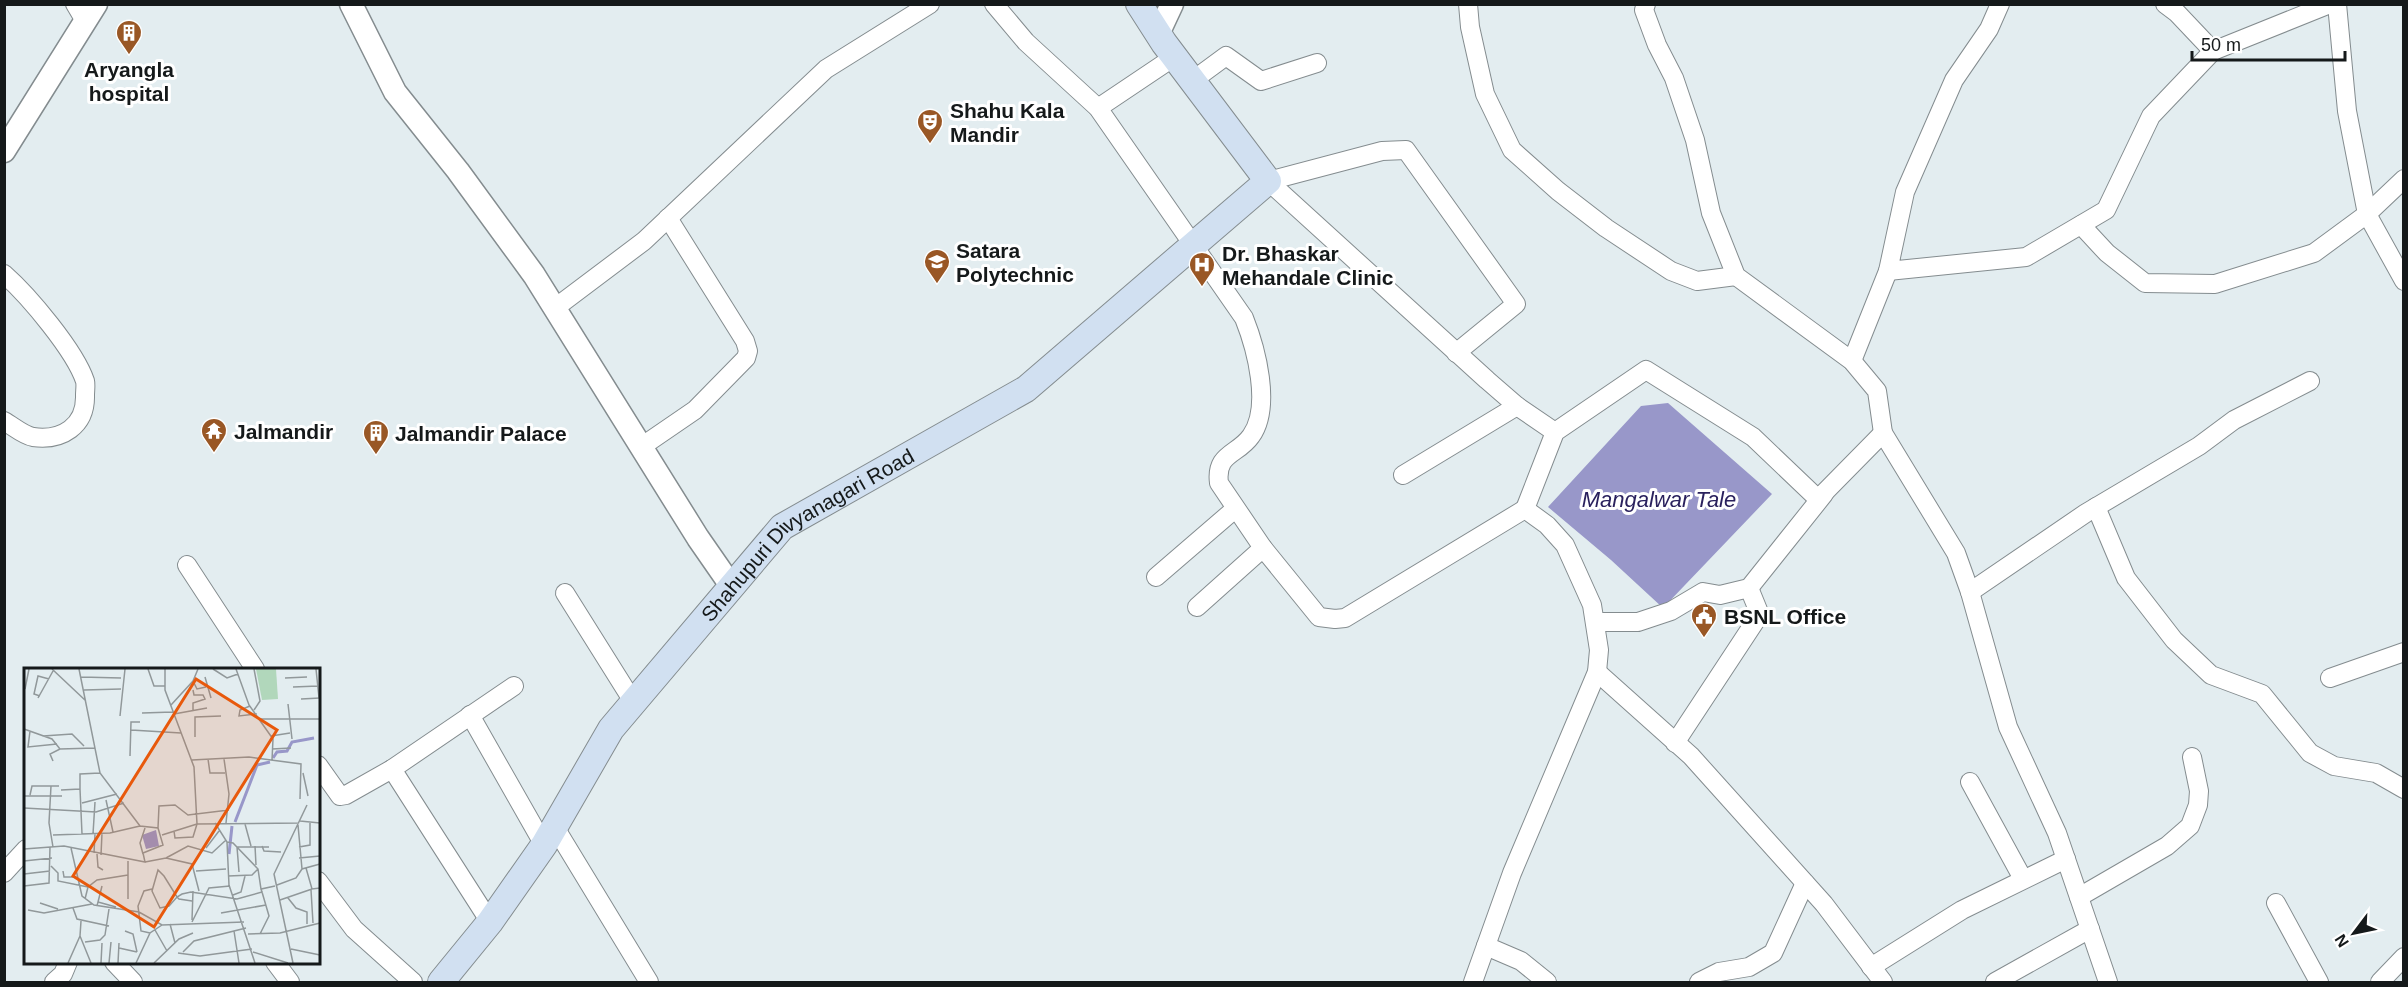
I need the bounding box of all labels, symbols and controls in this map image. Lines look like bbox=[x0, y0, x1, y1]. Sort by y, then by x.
building icon: Aryangla hospital bbox=[114, 18, 144, 56]
scale bar bbox=[2192, 24, 2345, 62]
text: 50 m bbox=[2201, 35, 2241, 55]
place label: Aryangla hospital bbox=[84, 58, 174, 105]
place label: Shahu Kala Mandir bbox=[950, 99, 1065, 146]
theatre icon: Shahu Kala Mandir bbox=[915, 107, 945, 145]
place label: Satara Polytechnic bbox=[956, 239, 1074, 286]
place label: Dr. Bhaskar Mehandale Clinic bbox=[1222, 242, 1394, 289]
school or university icon: Satara Polytechnic bbox=[922, 247, 952, 285]
hospital icon: Dr. Bhaskar Mehandale Clinic bbox=[1187, 250, 1217, 288]
temple icon: Jalmandir bbox=[199, 416, 229, 454]
building icon: Jalmandir Palace bbox=[361, 418, 391, 456]
place label: Jalmandir bbox=[234, 420, 333, 443]
place label: Jalmandir Palace bbox=[395, 422, 567, 445]
street label: Shahupuri Divyanagari Road bbox=[696, 444, 918, 626]
water label: Mangalwar Tale bbox=[1582, 487, 1736, 512]
public building icon: BSNL Office bbox=[1689, 601, 1719, 639]
place label: BSNL Office bbox=[1724, 605, 1846, 628]
inset map bbox=[24, 668, 320, 963]
north arrow bbox=[2324, 903, 2384, 963]
text: N bbox=[2331, 931, 2352, 950]

